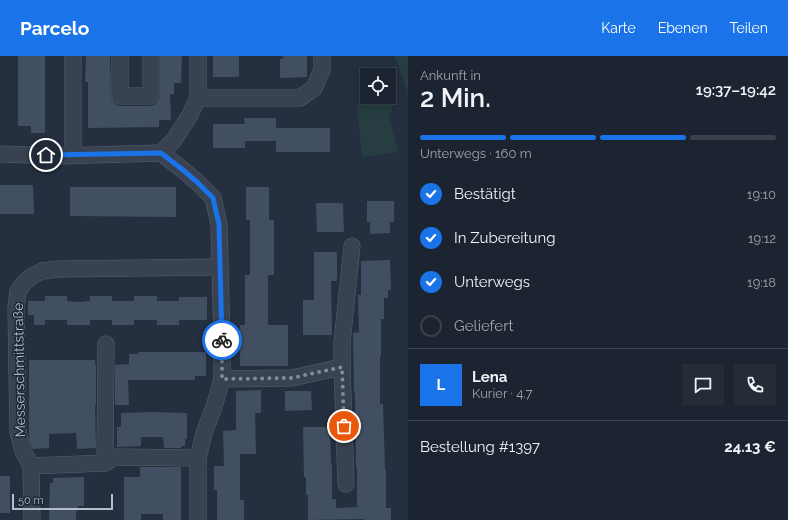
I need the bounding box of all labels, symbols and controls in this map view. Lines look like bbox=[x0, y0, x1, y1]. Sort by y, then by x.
text: Parcelo bbox=[20, 17, 89, 39]
text: Karte bbox=[601, 20, 636, 36]
text: Ebenen bbox=[658, 20, 708, 36]
text: Teilen bbox=[730, 20, 768, 36]
map controls bbox=[360, 68, 396, 104]
button: locate bbox=[360, 68, 396, 104]
text: Ankunft in bbox=[420, 68, 481, 83]
text: 19:37–19:42 bbox=[696, 81, 776, 99]
text: 2 Min. bbox=[420, 83, 491, 113]
pin bbox=[29, 138, 63, 172]
icon: home bbox=[35, 144, 57, 166]
text: Unterwegs · 160 m bbox=[420, 146, 532, 161]
icon: check bbox=[420, 183, 442, 205]
text: Bestätigt bbox=[454, 185, 516, 203]
text: 19:10 bbox=[747, 187, 776, 202]
icon: check bbox=[420, 227, 442, 249]
text: In Zubereitung bbox=[454, 229, 556, 247]
text: 19:12 bbox=[748, 231, 776, 246]
icon: check bbox=[420, 271, 442, 293]
text: Unterwegs bbox=[454, 273, 530, 291]
text: 19:18 bbox=[747, 275, 776, 290]
street label: Messerschmittstraße bbox=[10, 302, 28, 438]
text: Geliefert bbox=[454, 317, 513, 335]
courier bbox=[202, 320, 242, 360]
icon: bike bbox=[211, 329, 233, 351]
button: chat bbox=[682, 364, 724, 406]
button: phone bbox=[734, 364, 776, 406]
text: Lena bbox=[472, 368, 507, 386]
text: L bbox=[437, 376, 445, 394]
text: Kurier · 4.7 bbox=[472, 386, 532, 401]
pin bbox=[327, 409, 361, 443]
icon: bag bbox=[333, 415, 355, 437]
text: Bestellung #1397 bbox=[420, 438, 540, 456]
text: 24.13 € bbox=[724, 438, 776, 456]
scale bar bbox=[12, 492, 113, 511]
text: 50 m bbox=[18, 494, 44, 507]

